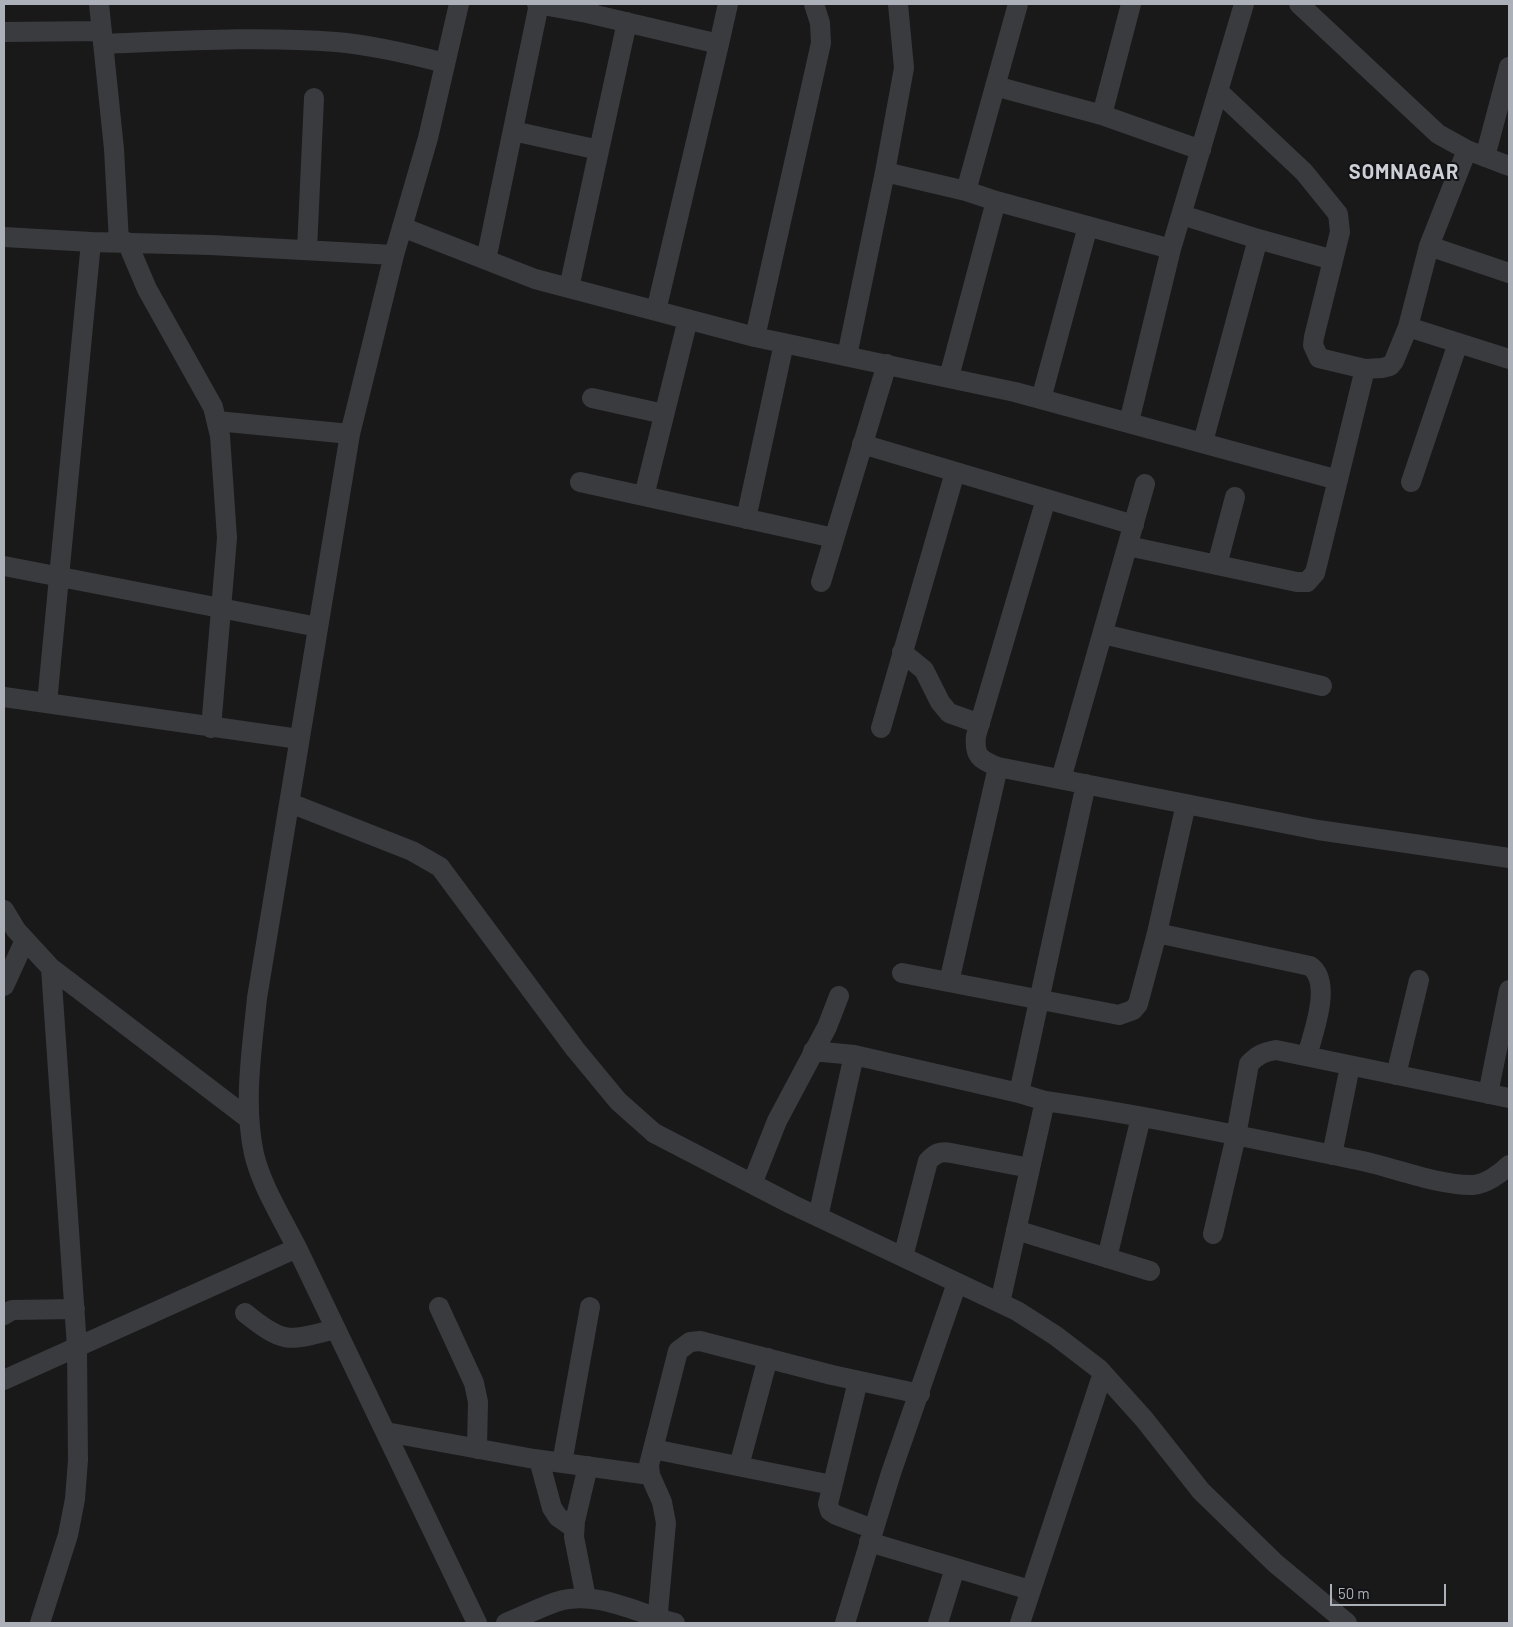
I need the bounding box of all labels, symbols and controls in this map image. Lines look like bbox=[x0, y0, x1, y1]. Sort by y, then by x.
district label: SOMNAGAR bbox=[1348, 160, 1460, 184]
scale bar bbox=[1333, 1574, 1449, 1606]
text: 50 m bbox=[1338, 1584, 1370, 1602]

